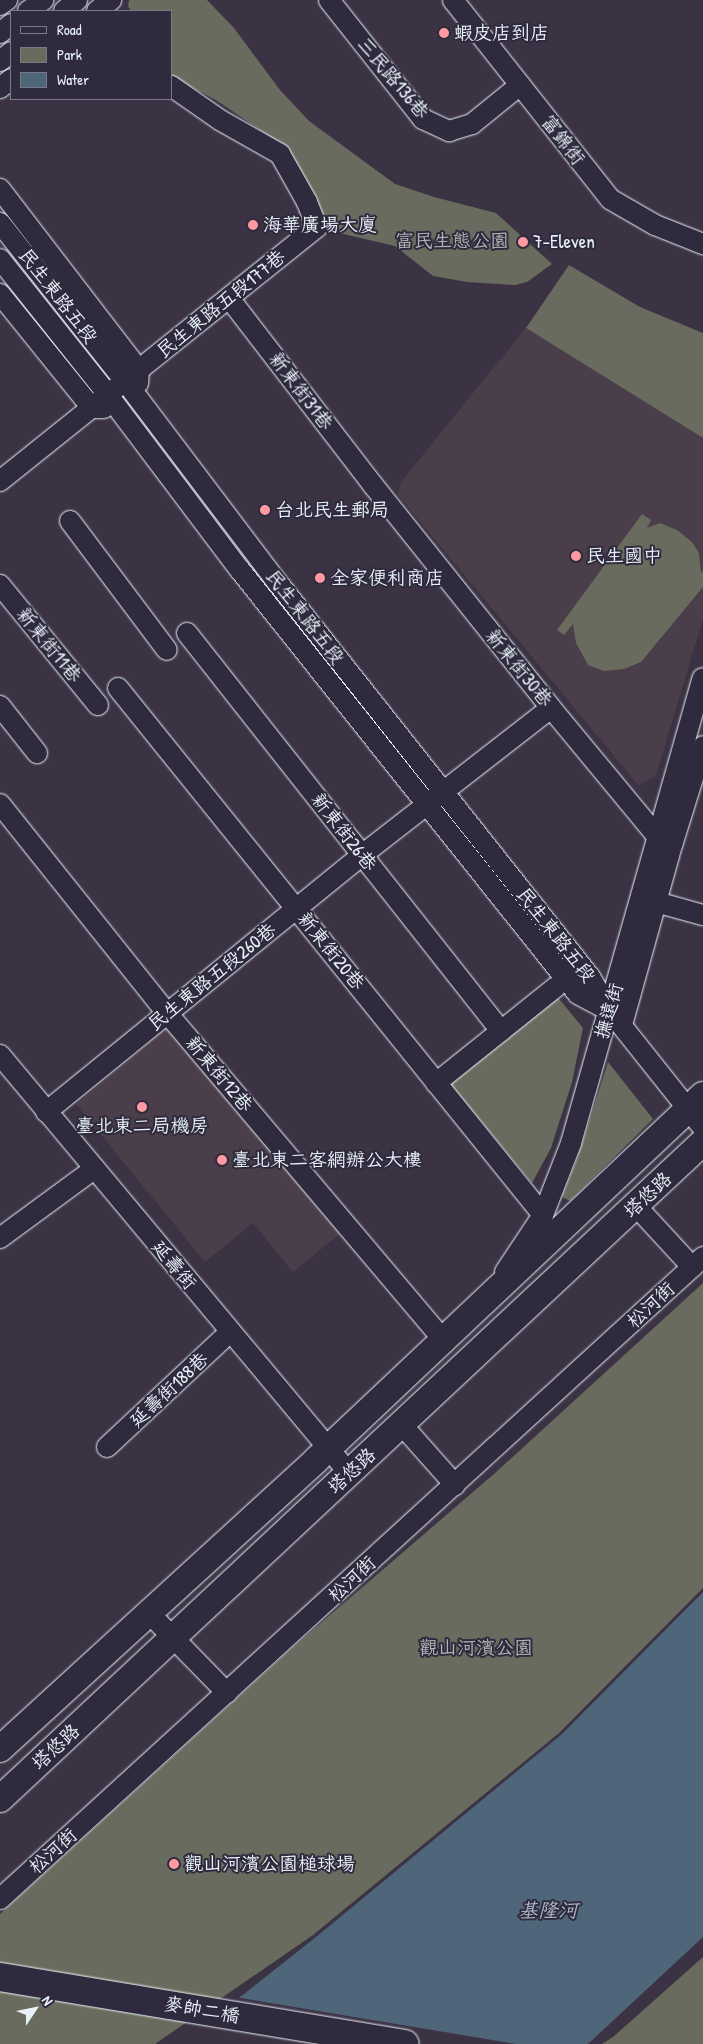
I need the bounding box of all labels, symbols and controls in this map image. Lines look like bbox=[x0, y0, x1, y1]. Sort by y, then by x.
legend bbox=[10, 10, 172, 100]
text: Road bbox=[57, 19, 82, 40]
place label: 蝦皮店到店 bbox=[454, 22, 549, 44]
marker: 蝦皮店到店 bbox=[438, 27, 450, 39]
street label: 三民路136巷 bbox=[352, 33, 434, 123]
text: Park bbox=[57, 44, 82, 65]
text: Water bbox=[57, 69, 89, 90]
street label: 富錦街 bbox=[536, 111, 590, 169]
place label: 海華廣場大廈 bbox=[263, 214, 377, 236]
marker: 海華廣場大廈 bbox=[247, 219, 259, 231]
park label: 富民生態公園 bbox=[395, 230, 509, 252]
place label: 7-Eleven bbox=[533, 231, 595, 253]
marker: 7-Eleven bbox=[517, 236, 529, 248]
street label: 民生東路五段 bbox=[14, 244, 102, 348]
street label: 民生東路五段177巷 bbox=[152, 245, 290, 363]
street label: 新東街31巷 bbox=[264, 348, 338, 434]
place label: 台北民生郵局 bbox=[275, 499, 389, 521]
marker: 台北民生郵局 bbox=[259, 504, 271, 516]
place label: 民生國中 bbox=[586, 545, 662, 567]
marker: 民生國中 bbox=[570, 550, 582, 562]
street label: 民生東路五段 bbox=[261, 565, 349, 669]
place label: 全家便利商店 bbox=[330, 567, 444, 589]
marker: 全家便利商店 bbox=[314, 572, 326, 584]
street label: 新東街11巷 bbox=[12, 603, 86, 687]
street label: 新東街30巷 bbox=[481, 625, 557, 711]
street label: 新東街26巷 bbox=[307, 789, 381, 875]
street label: 民生東路五段 bbox=[512, 883, 600, 987]
street label: 新東街20巷 bbox=[293, 908, 369, 994]
street label: 民生東路五段260巷 bbox=[143, 918, 281, 1036]
street label: 撫遠街 bbox=[590, 980, 628, 1042]
street label: 新東街12巷 bbox=[181, 1032, 257, 1116]
marker: 臺北東二局機房 bbox=[136, 1101, 148, 1113]
place label: 臺北東二局機房 bbox=[76, 1115, 208, 1137]
place label: 臺北東二客網辦公大樓 bbox=[232, 1149, 422, 1171]
marker: 臺北東二客網辦公大樓 bbox=[216, 1154, 228, 1166]
street label: 塔悠路 bbox=[619, 1167, 677, 1223]
street label: 延壽街 bbox=[147, 1236, 201, 1294]
street label: 松河街 bbox=[622, 1277, 680, 1333]
street label: 延壽街188巷 bbox=[125, 1348, 213, 1432]
street label: 塔悠路 bbox=[323, 1443, 381, 1499]
street label: 松河街 bbox=[323, 1551, 381, 1607]
park label: 觀山河濱公園 bbox=[419, 1637, 533, 1659]
street label: 塔悠路 bbox=[27, 1719, 85, 1775]
street label: 松河街 bbox=[24, 1823, 82, 1879]
place label: 觀山河濱公園槌球場 bbox=[184, 1853, 355, 1875]
marker: 觀山河濱公園槌球場 bbox=[168, 1858, 180, 1870]
water label: 基隆河 bbox=[518, 1897, 578, 1921]
north arrow bbox=[10, 1984, 60, 2034]
text: N bbox=[38, 1992, 58, 2009]
street label: 麥帥二橋 bbox=[163, 1992, 241, 2028]

